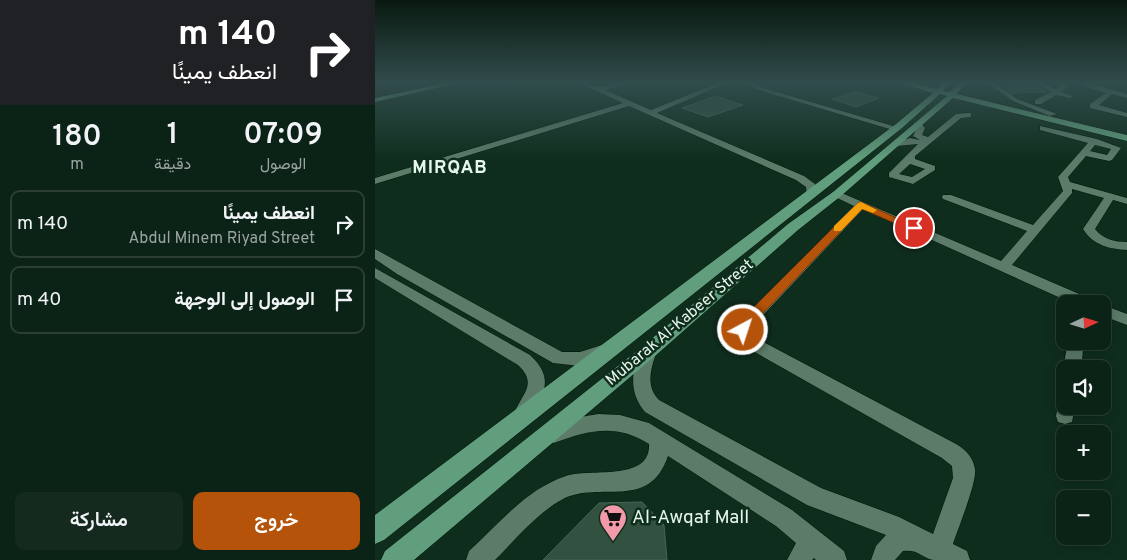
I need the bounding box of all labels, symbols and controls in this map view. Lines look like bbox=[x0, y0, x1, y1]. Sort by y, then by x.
text: 140 m bbox=[178, 13, 277, 57]
icon: right bbox=[295, 20, 360, 85]
text: انعطف يمينًا bbox=[172, 60, 277, 87]
text: 1 bbox=[167, 117, 178, 154]
text: 07:09 bbox=[243, 117, 323, 154]
text: 180 bbox=[52, 119, 102, 156]
text: m bbox=[70, 155, 84, 175]
text: دقيقة bbox=[154, 155, 191, 175]
text: الوصول bbox=[260, 155, 306, 175]
district label: MIRQAB bbox=[412, 157, 488, 180]
text: انعطف يمينًا bbox=[223, 202, 315, 226]
pin bbox=[893, 207, 935, 249]
icon: right bbox=[330, 210, 358, 238]
text: 140 m bbox=[17, 212, 68, 236]
icon: arrive bbox=[900, 214, 928, 242]
text: Abdul Minem Riyad Street bbox=[128, 229, 315, 249]
street label: Mubarak Al-Kabeer Street bbox=[602, 255, 758, 391]
icon: arrive bbox=[330, 286, 358, 314]
text: 40 m bbox=[17, 288, 62, 312]
text: الوصول إلى الوجهة bbox=[174, 288, 315, 312]
north arrow bbox=[1056, 295, 1111, 350]
map controls bbox=[1056, 295, 1111, 545]
position arrow bbox=[716, 303, 768, 355]
button: sound bbox=[1056, 360, 1111, 415]
button: + bbox=[1056, 425, 1111, 480]
button: − bbox=[1056, 490, 1111, 545]
button: مشاركة bbox=[15, 492, 183, 550]
button: خروج bbox=[193, 492, 360, 550]
supermarket icon: Al-Awqaf Mall bbox=[598, 503, 628, 542]
place label: Al-Awqaf Mall bbox=[632, 506, 749, 530]

